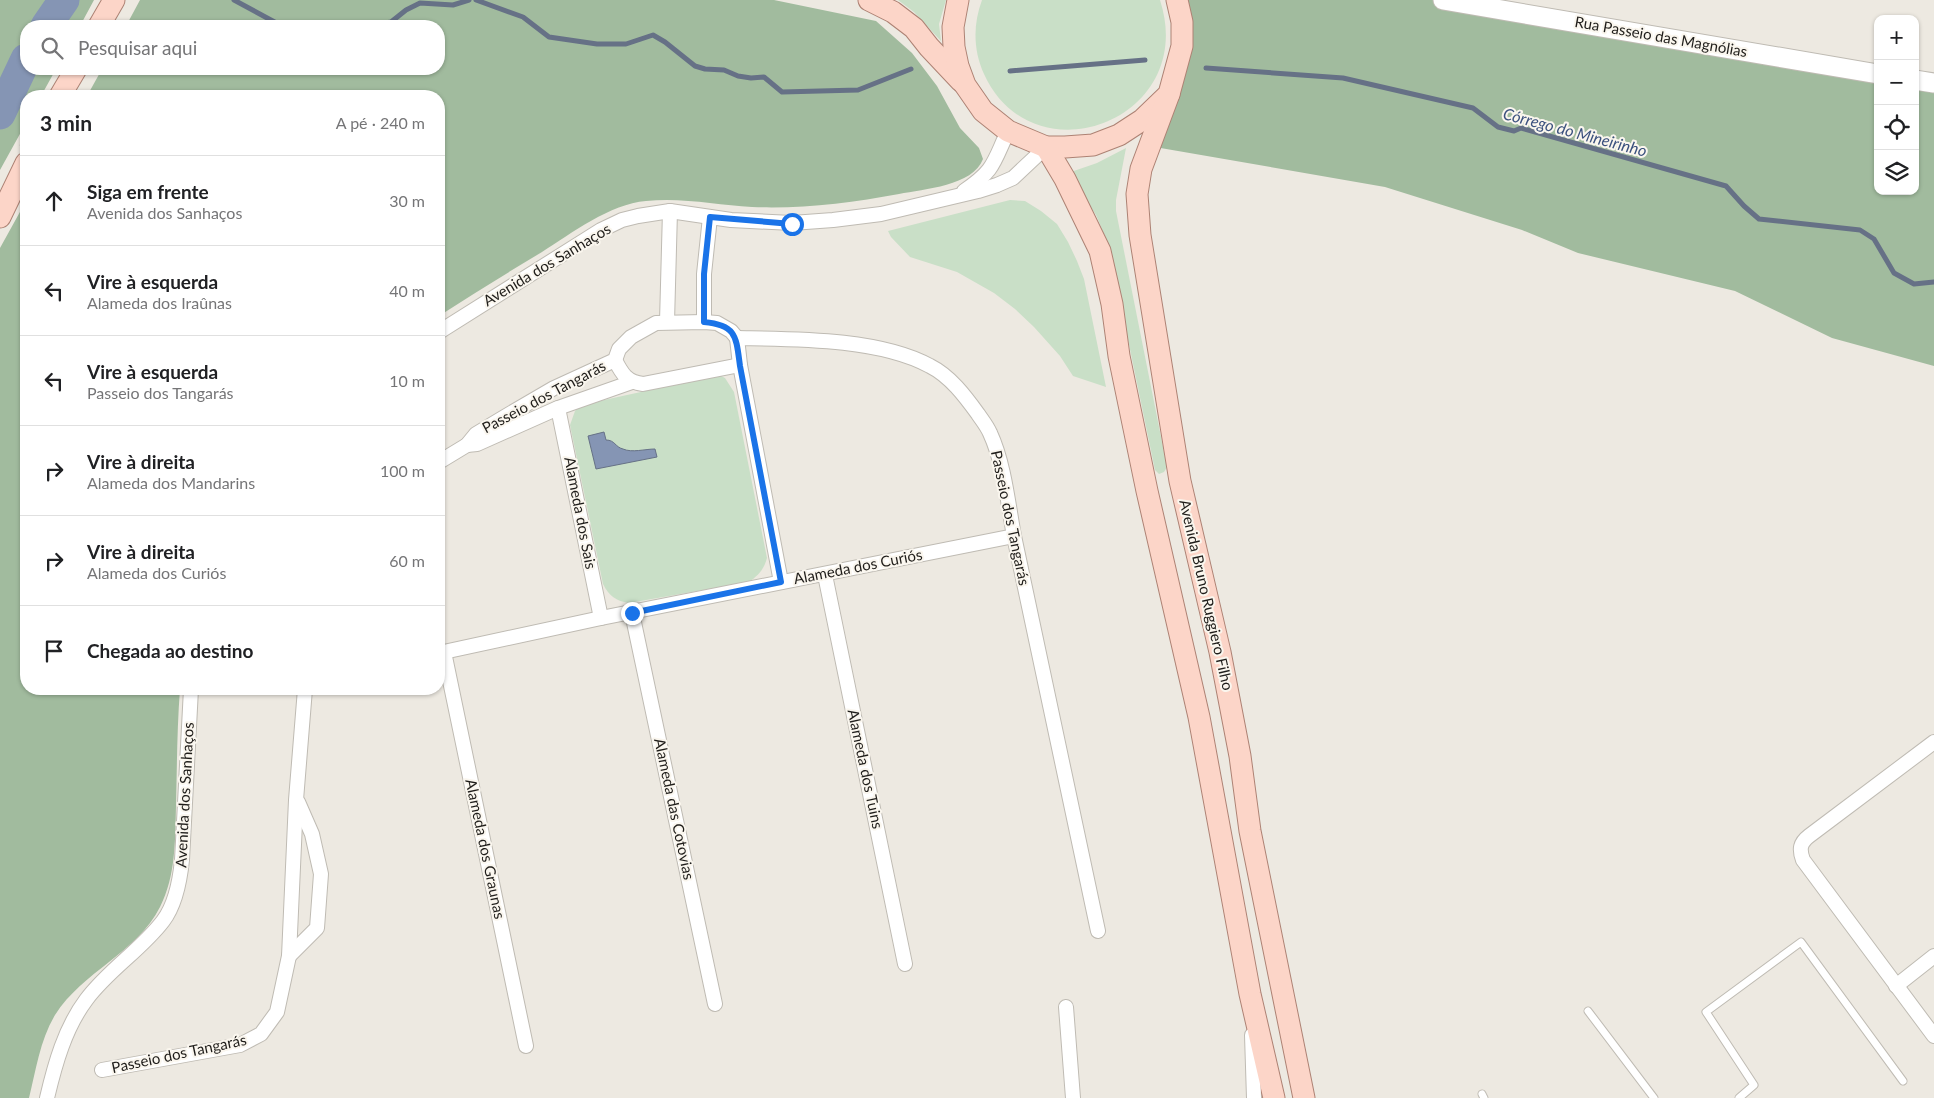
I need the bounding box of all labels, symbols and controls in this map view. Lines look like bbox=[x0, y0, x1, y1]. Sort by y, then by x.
street label: Rua Passeio das Magnólias bbox=[1573, 12, 1749, 60]
map controls bbox=[1874, 15, 1919, 195]
button: + bbox=[1874, 15, 1919, 60]
search box bbox=[20, 20, 445, 75]
icon: search bbox=[38, 34, 66, 62]
text: Pesquisar aqui bbox=[78, 36, 197, 59]
button: − bbox=[1874, 60, 1919, 105]
water label: Córrego do Mineirinho bbox=[1501, 103, 1649, 160]
button: locate bbox=[1874, 105, 1919, 150]
text: 3 min bbox=[40, 110, 92, 135]
text: A pé · 240 m bbox=[336, 113, 425, 132]
button: layers bbox=[1874, 150, 1919, 195]
text: Siga em frente bbox=[87, 180, 209, 203]
icon: ahead bbox=[40, 187, 68, 215]
text: 30 m bbox=[389, 191, 425, 210]
text: Avenida dos Sanhaços bbox=[87, 203, 242, 222]
route start bbox=[781, 213, 804, 236]
street label: Avenida dos Sanhaços bbox=[479, 219, 614, 309]
text: Vire à esquerda bbox=[87, 270, 218, 293]
icon: left bbox=[40, 277, 68, 305]
text: 40 m bbox=[389, 281, 425, 300]
text: Alameda dos Iraûnas bbox=[87, 293, 232, 312]
street label: Passeio dos Tangarás bbox=[479, 356, 608, 436]
text: Vire à esquerda bbox=[87, 360, 218, 383]
icon: left bbox=[40, 367, 68, 395]
text: 10 m bbox=[389, 371, 425, 390]
text: Passeio dos Tangarás bbox=[87, 383, 234, 402]
street label: Passeio dos Tangarás bbox=[988, 449, 1034, 587]
text: Vire à direita bbox=[87, 450, 195, 473]
street label: Alameda dos Sais bbox=[561, 455, 601, 570]
icon: right bbox=[40, 457, 68, 485]
text: 100 m bbox=[380, 461, 425, 480]
text: Alameda dos Mandarins bbox=[87, 473, 255, 492]
street label: Avenida Bruno Ruggiero Filho bbox=[1176, 498, 1238, 692]
text: Vire à direita bbox=[87, 540, 195, 563]
street label: Alameda dos Curiós bbox=[792, 545, 924, 587]
icon: right bbox=[40, 547, 68, 575]
text: 60 m bbox=[389, 551, 425, 570]
text: Alameda dos Curiós bbox=[87, 563, 226, 582]
route end bbox=[621, 602, 644, 625]
icon: arrive bbox=[40, 637, 68, 665]
text: Chegada ao destino bbox=[87, 639, 253, 662]
street label: Alameda dos Tuins bbox=[844, 707, 887, 830]
street label: Avenida dos Sanhaços bbox=[171, 722, 197, 868]
street label: Alameda das Cotovias bbox=[651, 736, 699, 881]
street label: Alameda dos Graunas bbox=[462, 777, 510, 920]
street label: Passeio dos Tangarás bbox=[110, 1030, 248, 1076]

